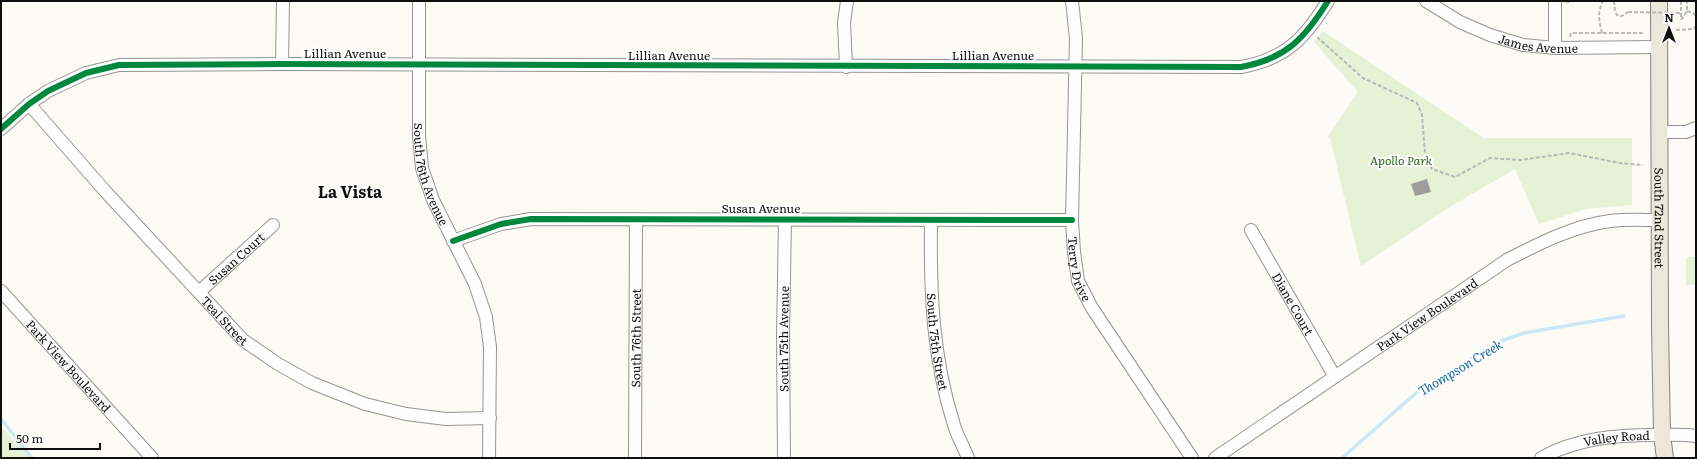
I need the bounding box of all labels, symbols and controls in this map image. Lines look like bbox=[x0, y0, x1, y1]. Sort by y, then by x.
north arrow bbox=[1649, 8, 1689, 48]
text: N bbox=[1664, 9, 1674, 25]
street label: James Avenue bbox=[1496, 29, 1578, 57]
street label: Lillian Avenue bbox=[304, 44, 386, 62]
street label: Lillian Avenue bbox=[628, 46, 710, 64]
street label: Lillian Avenue bbox=[952, 46, 1034, 64]
street label: South 76th Avenue bbox=[410, 123, 453, 228]
park label: Apollo Park bbox=[1370, 151, 1433, 169]
street label: South 72nd Street bbox=[1651, 168, 1669, 269]
district label: La Vista bbox=[318, 179, 383, 203]
street label: Susan Avenue bbox=[722, 199, 800, 217]
street label: Susan Court bbox=[204, 228, 268, 289]
street label: Terry Drive bbox=[1064, 236, 1096, 304]
street label: Diane Court bbox=[1268, 269, 1318, 339]
street label: Park View Boulevard bbox=[1373, 273, 1482, 355]
street label: South 75th Avenue bbox=[774, 286, 793, 392]
street label: South 76th Street bbox=[626, 288, 645, 387]
street label: Teal Street bbox=[197, 292, 252, 350]
street label: South 75th Street bbox=[923, 292, 953, 392]
street label: Park View Boulevard bbox=[22, 316, 116, 417]
water label: Thompson Creek bbox=[1414, 334, 1507, 400]
scale bar bbox=[10, 425, 100, 451]
street label: Valley Road bbox=[1581, 426, 1651, 451]
text: 50 m bbox=[16, 429, 43, 447]

